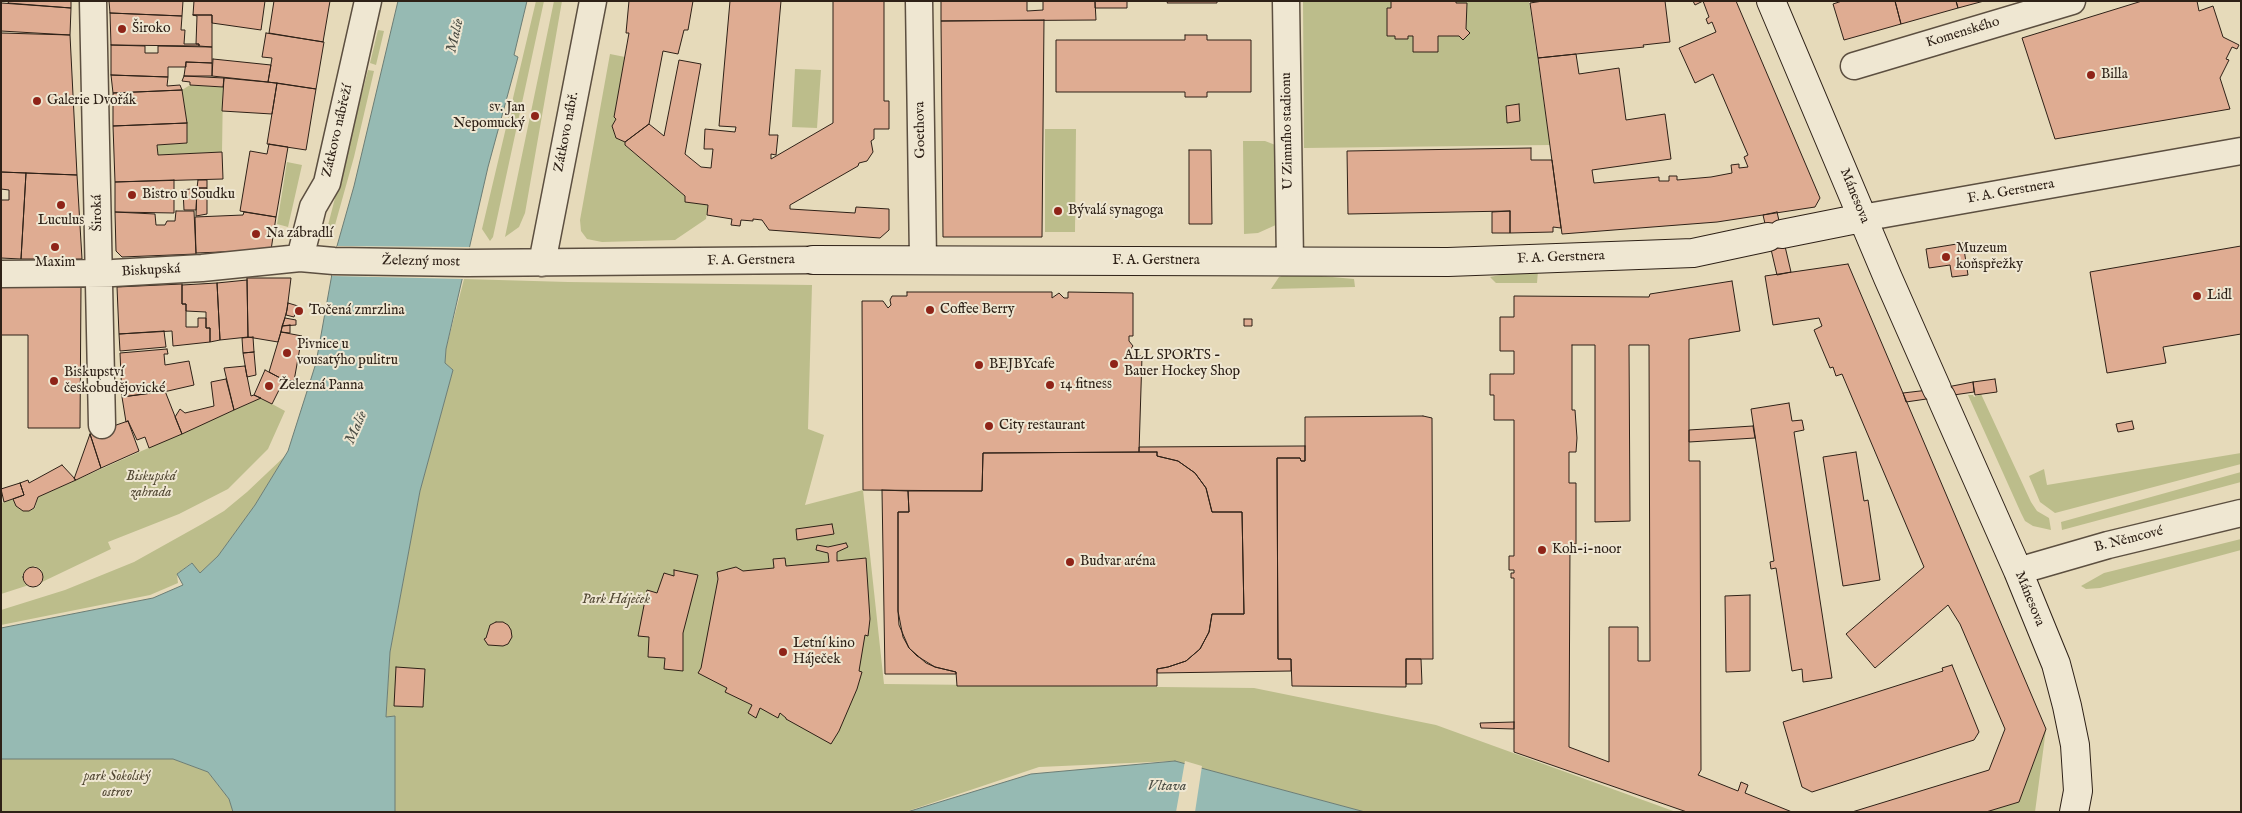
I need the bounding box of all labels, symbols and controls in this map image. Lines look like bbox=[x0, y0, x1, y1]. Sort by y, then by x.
street label: Komenského bbox=[1924, 14, 2002, 52]
water label: Malše bbox=[443, 17, 469, 55]
place label: Široko bbox=[132, 21, 170, 37]
marker: Široko bbox=[116, 23, 128, 35]
place label: Billa bbox=[2101, 67, 2128, 83]
marker: Billa bbox=[2085, 69, 2097, 81]
street label: U Zimního stadionu bbox=[1279, 72, 1297, 190]
street label: Zátkovo nábřeží bbox=[319, 83, 357, 179]
street label: Zátkovo nábř. bbox=[551, 91, 583, 173]
place label: Galerie Dvořák bbox=[47, 93, 136, 109]
marker: Galerie Dvořák bbox=[31, 95, 43, 107]
place label: sv. Jan Nepomucký bbox=[453, 100, 525, 132]
street label: Goethova bbox=[912, 101, 930, 159]
marker: sv. Jan Nepomucký bbox=[529, 110, 541, 122]
street label: Mánesova bbox=[1835, 166, 1873, 226]
street label: F. A. Gerstnera bbox=[1966, 176, 2056, 208]
place label: Bistro u Soudku bbox=[142, 187, 235, 203]
marker: Bistro u Soudku bbox=[126, 189, 138, 201]
street label: Široká bbox=[89, 194, 107, 232]
marker: Luculus bbox=[55, 199, 67, 211]
place label: Bývalá synagoga bbox=[1068, 203, 1163, 219]
marker: Bývalá synagoga bbox=[1052, 205, 1064, 217]
place label: Luculus bbox=[38, 213, 84, 229]
place label: Na zábradlí bbox=[266, 226, 333, 242]
marker: Na zábradlí bbox=[250, 228, 262, 240]
marker: Maxim bbox=[49, 241, 61, 253]
place label: Muzeum koňspřežky bbox=[1956, 241, 2023, 274]
street label: F. A. Gerstnera bbox=[1517, 248, 1605, 268]
marker: Muzeum koňspřežky bbox=[1940, 251, 1952, 263]
street label: F. A. Gerstnera bbox=[707, 252, 795, 270]
street label: Železný most bbox=[382, 253, 460, 271]
street label: F. A. Gerstnera bbox=[1112, 253, 1200, 269]
place label: Maxim bbox=[35, 255, 75, 271]
street label: Biskupská bbox=[121, 261, 181, 281]
place label: Lidl bbox=[2207, 288, 2232, 304]
marker: Lidl bbox=[2191, 290, 2203, 302]
place label: Coffee Berry bbox=[940, 302, 1015, 318]
place label: Točená zmrzlina bbox=[309, 303, 404, 319]
marker: Coffee Berry bbox=[924, 304, 936, 316]
marker: Točená zmrzlina bbox=[293, 305, 305, 317]
place label: Pivnice u vousatýho pulitru bbox=[297, 337, 398, 370]
marker: Pivnice u vousatýho pulitru bbox=[281, 347, 293, 359]
place label: ALL SPORTS - Bauer Hockey Shop bbox=[1124, 348, 1240, 381]
place label: BEJBYcafe bbox=[989, 357, 1055, 373]
marker: ALL SPORTS - Bauer Hockey Shop bbox=[1108, 358, 1120, 370]
marker: BEJBYcafe bbox=[973, 359, 985, 371]
place label: Biskupství českobudějovické bbox=[64, 365, 165, 398]
marker: Biskupství českobudějovické bbox=[48, 375, 60, 387]
place label: 14 fitness bbox=[1060, 377, 1112, 393]
place label: Železná Panna bbox=[279, 378, 364, 394]
marker: 14 fitness bbox=[1044, 379, 1056, 391]
marker: Železná Panna bbox=[263, 380, 275, 392]
water label: Malše bbox=[342, 409, 372, 447]
place label: City restaurant bbox=[999, 418, 1085, 434]
marker: City restaurant bbox=[983, 420, 995, 432]
park label: Biskupská zahrada bbox=[126, 469, 176, 502]
street label: B. Němcové bbox=[2093, 523, 2165, 557]
place label: Koh-i-noor bbox=[1552, 542, 1621, 558]
marker: Koh-i-noor bbox=[1536, 544, 1548, 556]
place label: Budvar aréna bbox=[1080, 554, 1155, 570]
marker: Budvar aréna bbox=[1064, 556, 1076, 568]
street label: Mánesova bbox=[2010, 569, 2048, 629]
park label: Park Háječek bbox=[582, 592, 650, 608]
place label: Letní kino Háječek bbox=[793, 636, 855, 669]
marker: Letní kino Háječek bbox=[777, 646, 789, 658]
park label: park Sokolský ostrov bbox=[84, 769, 150, 802]
water label: Vltava bbox=[1148, 778, 1186, 796]

